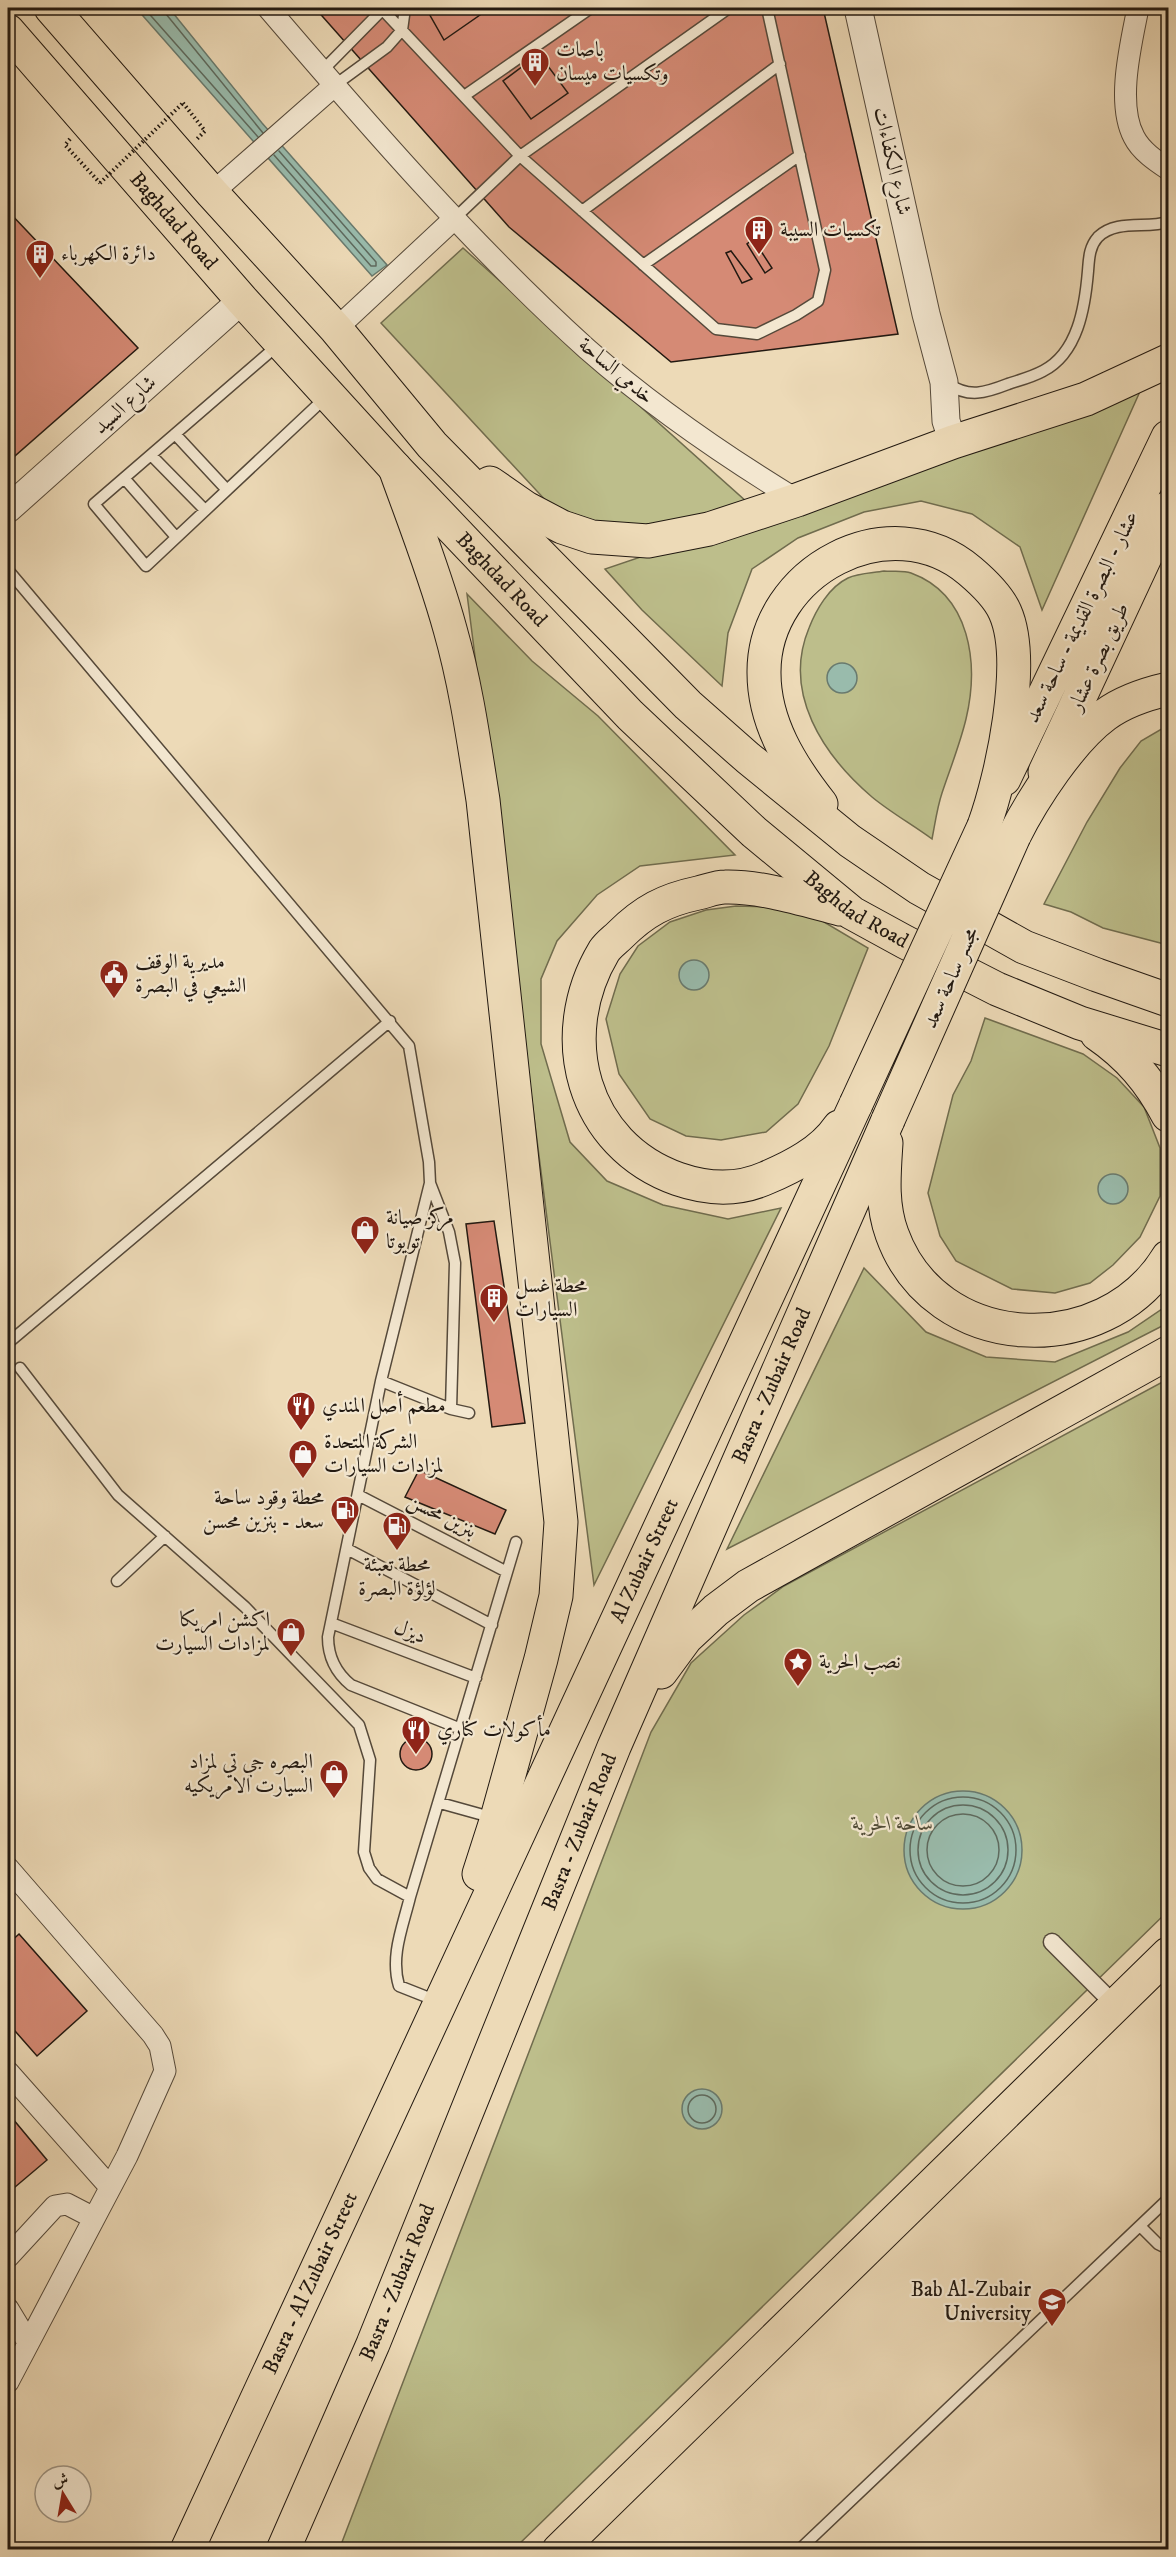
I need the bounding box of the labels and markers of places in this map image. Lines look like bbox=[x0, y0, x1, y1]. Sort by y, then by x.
place label: باصات وتكسيات ميسان bbox=[556, 37, 669, 87]
building icon: باصات وتكسيات ميسان bbox=[519, 46, 551, 88]
building icon: تكسيات السيبة bbox=[743, 214, 775, 256]
place label: تكسيات السيبة bbox=[780, 217, 882, 243]
building icon: دائرة الكهرباء bbox=[24, 238, 56, 280]
place label: دائرة الكهرباء bbox=[61, 241, 156, 267]
place label: مديرية الوقف الشيعي في البصرة bbox=[135, 949, 246, 1004]
public building icon: مديرية الوقف الشيعي في البصرة bbox=[98, 958, 130, 1000]
place label: مركز صيانة تويوتا bbox=[386, 1205, 454, 1255]
shop icon: مركز صيانة تويوتا bbox=[349, 1214, 381, 1256]
place label: محطة غسل السيارات bbox=[515, 1273, 588, 1323]
building icon: محطة غسل السيارات bbox=[478, 1282, 510, 1324]
restaurant icon: مطعم أصل المندي bbox=[285, 1390, 317, 1432]
place label: مطعم أصل المندي bbox=[322, 1390, 446, 1425]
place label: الشركة المتحدة لمزادات السيارات bbox=[324, 1428, 444, 1479]
shop icon: الشركة المتحدة لمزادات السيارات bbox=[287, 1438, 319, 1480]
place label: محطة وقود ساحة سعد - بنزين محسن bbox=[203, 1485, 324, 1535]
fuel station icon: محطة وقود ساحة سعد - بنزين محسن bbox=[329, 1494, 361, 1536]
fuel station icon: محطة تعبئة لؤلؤة البصرة bbox=[381, 1510, 413, 1552]
place label: محطة تعبئة لؤلؤة البصرة bbox=[358, 1552, 436, 1602]
place label: اكشن امريكا لمزادات السيارت bbox=[155, 1607, 270, 1657]
shop icon: اكشن امريكا لمزادات السيارت bbox=[275, 1616, 307, 1658]
place icon: نصب الحرية bbox=[782, 1646, 814, 1688]
place label: نصب الحرية bbox=[819, 1649, 901, 1675]
restaurant icon: مأكولات كناري bbox=[400, 1714, 432, 1756]
place label: مأكولات كناري bbox=[437, 1714, 551, 1745]
place label: البصره جي تي لمزاد السيارت الامريكيه bbox=[184, 1749, 313, 1800]
shop icon: البصره جي تي لمزاد السيارت الامريكيه bbox=[318, 1758, 350, 1800]
place label: Bab Al-Zubair University bbox=[911, 2277, 1032, 2327]
school or university icon: Bab Al-Zubair University bbox=[1036, 2286, 1068, 2328]

